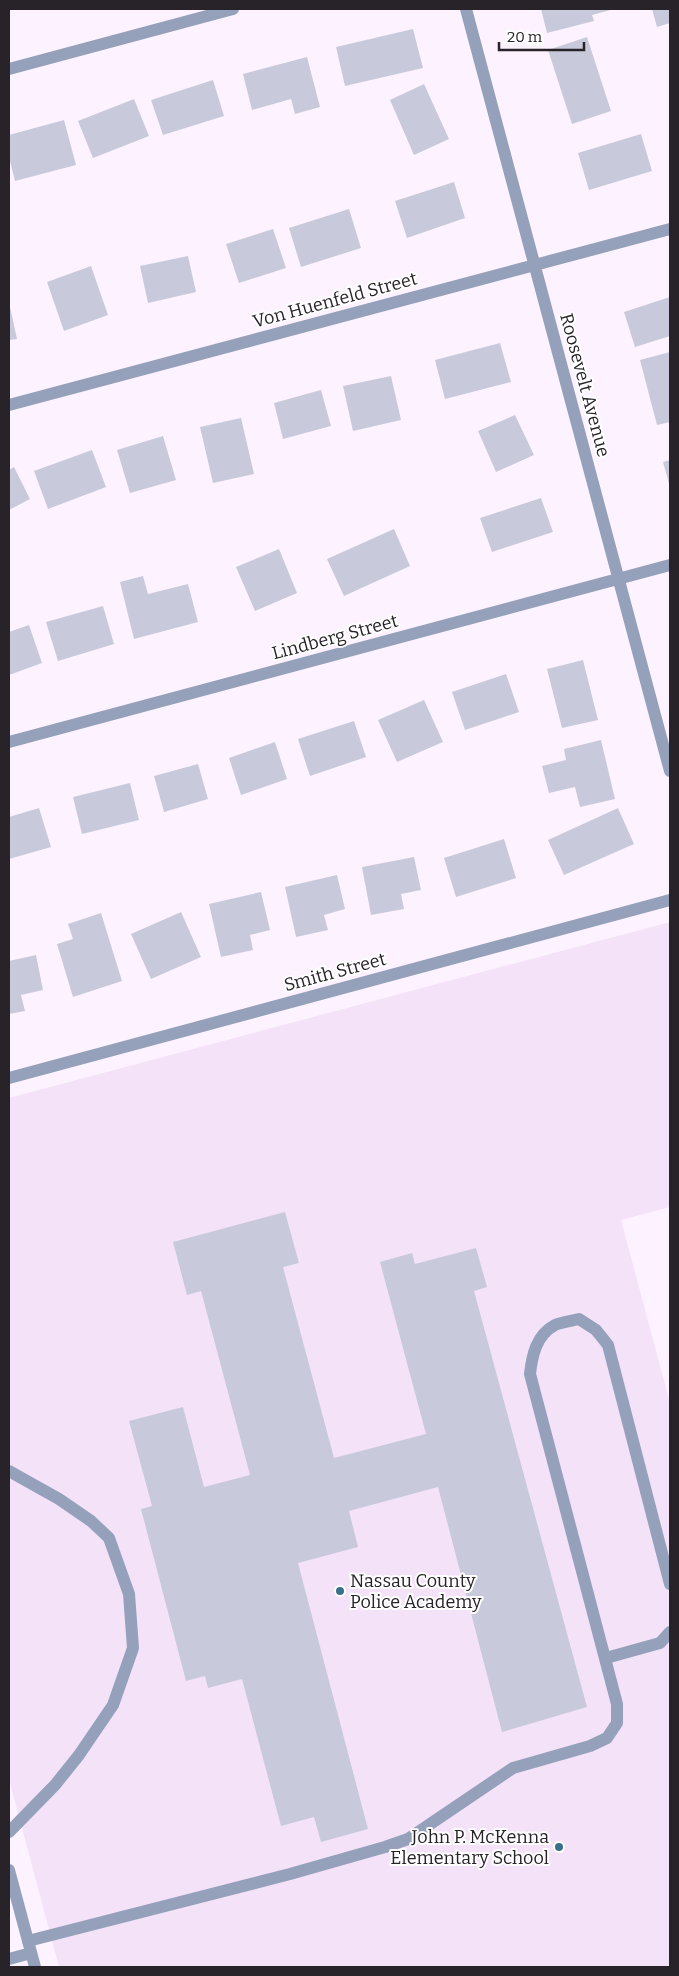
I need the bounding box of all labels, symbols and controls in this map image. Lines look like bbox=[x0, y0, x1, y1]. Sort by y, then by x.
scale bar bbox=[499, 20, 584, 52]
text: 20 m bbox=[507, 28, 543, 46]
street label: Von Huenfeld Street bbox=[250, 267, 420, 333]
street label: Roosevelt Avenue bbox=[555, 311, 615, 459]
street label: Lindberg Street bbox=[270, 610, 401, 664]
street label: Smith Street bbox=[282, 948, 389, 996]
place label: Nassau County Police Academy bbox=[350, 1570, 482, 1613]
marker: Nassau County Police Academy bbox=[334, 1585, 346, 1597]
place label: John P. McKenna Elementary School bbox=[390, 1826, 549, 1869]
marker: John P. McKenna Elementary School bbox=[553, 1841, 565, 1853]

